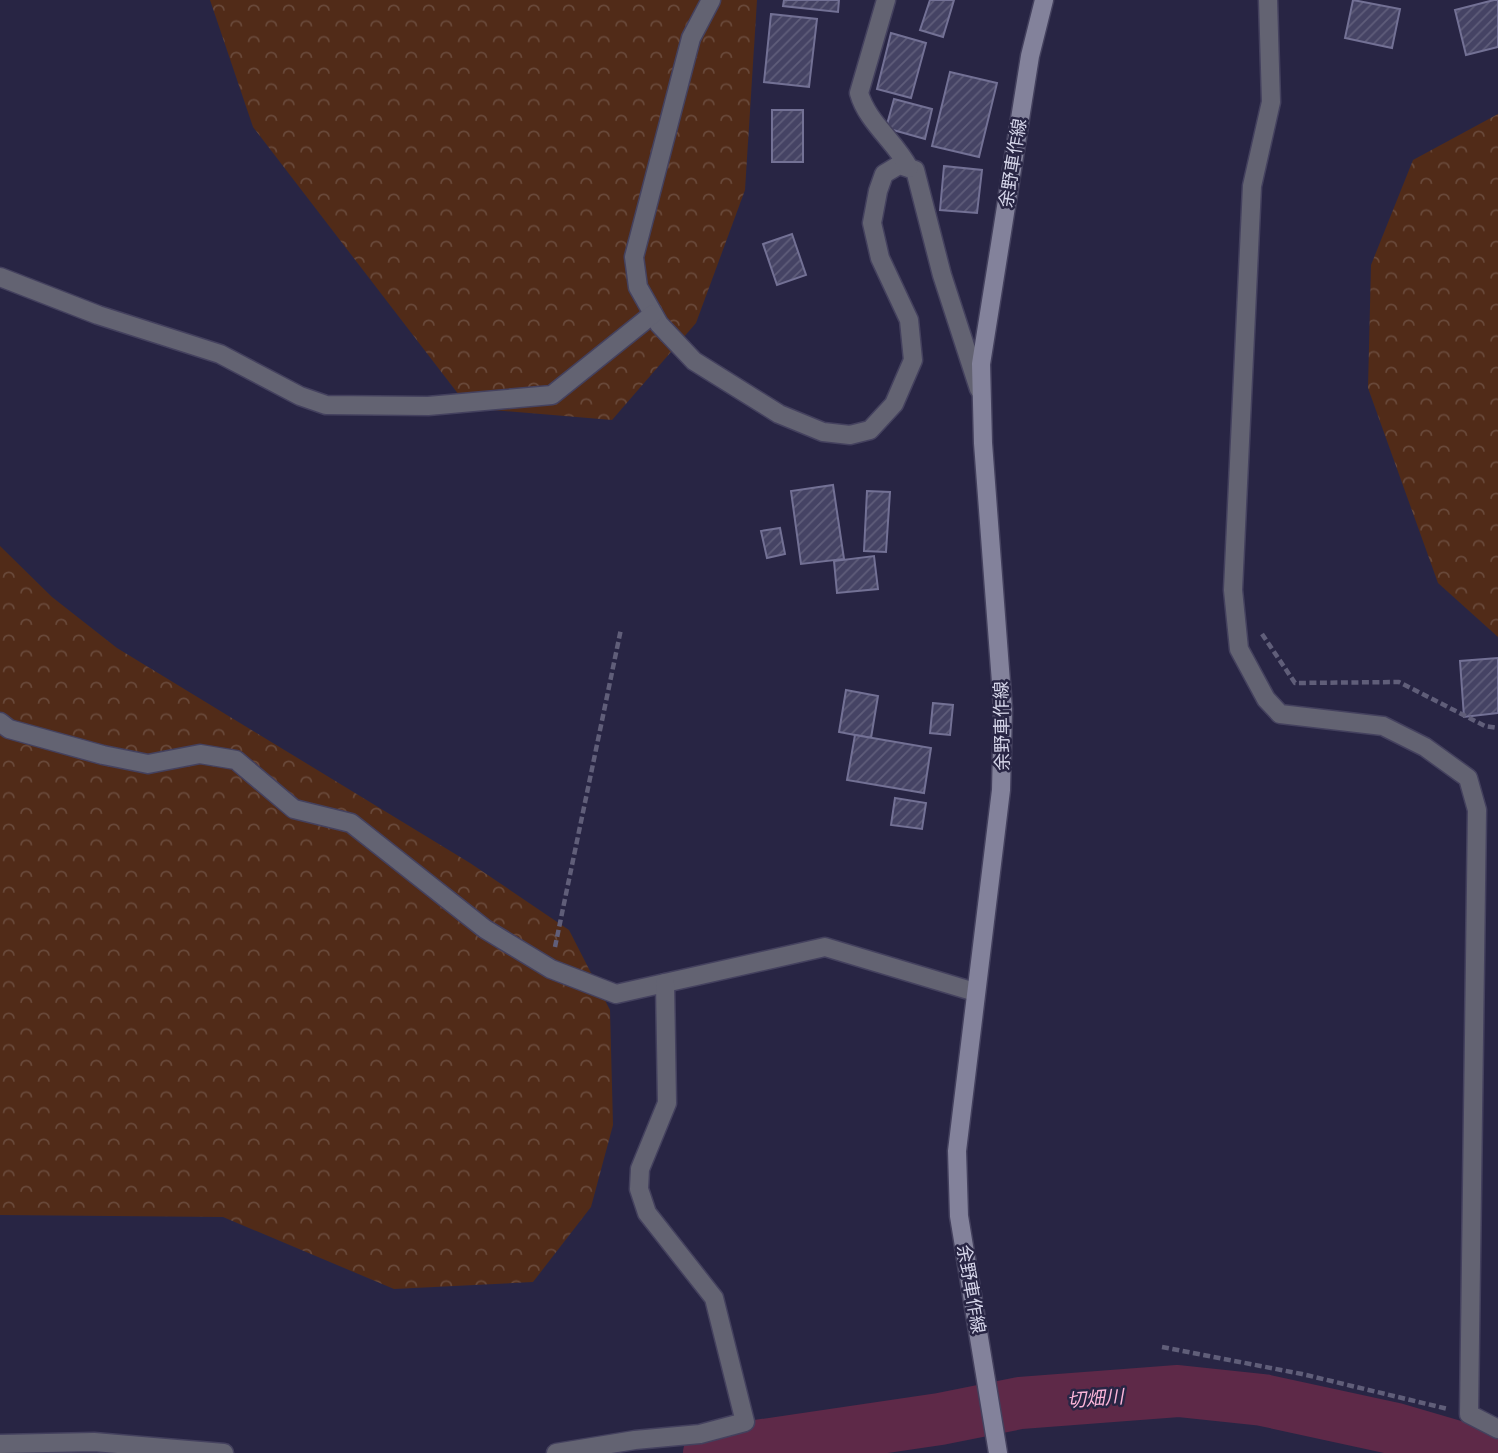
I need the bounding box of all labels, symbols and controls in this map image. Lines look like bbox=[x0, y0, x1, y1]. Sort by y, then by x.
street label: 余野車作線 bbox=[993, 117, 1031, 209]
street label: 余野車作線 bbox=[988, 681, 1014, 771]
street label: 余野車作線 bbox=[952, 1243, 992, 1335]
water label: 切畑川 bbox=[1066, 1382, 1126, 1412]

